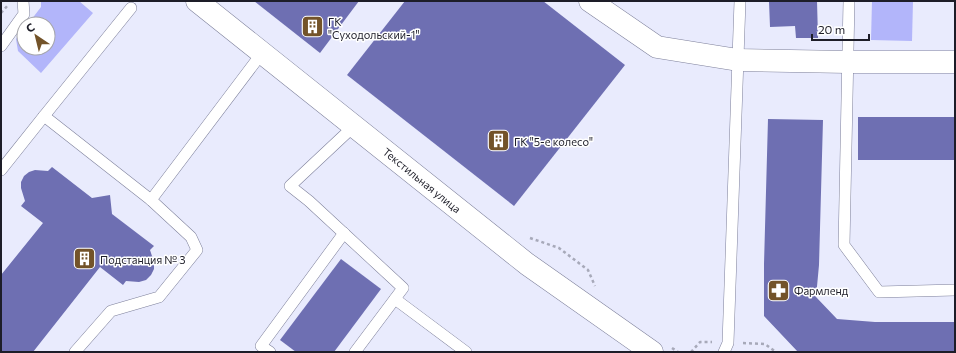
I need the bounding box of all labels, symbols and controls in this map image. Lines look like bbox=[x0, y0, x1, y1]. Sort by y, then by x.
building icon: ГК "Суходольский-1" bbox=[300, 14, 326, 40]
place label: ГК "Суходольский-1" bbox=[328, 15, 420, 41]
north arrow bbox=[16, 16, 56, 56]
scale bar bbox=[812, 16, 869, 42]
text: С bbox=[23, 20, 37, 35]
text: 20 m bbox=[818, 22, 845, 36]
building icon: ГК "5-е колесо" bbox=[485, 128, 511, 154]
place label: ГК "5-е колесо" bbox=[514, 135, 593, 148]
street label: Текстильная улица bbox=[380, 145, 464, 215]
building icon: Подстанция № 3 bbox=[71, 246, 97, 272]
place label: Подстанция № 3 bbox=[100, 253, 186, 266]
pharmacy icon: Фармленд bbox=[766, 277, 792, 303]
place label: Фармленд bbox=[794, 284, 849, 297]

